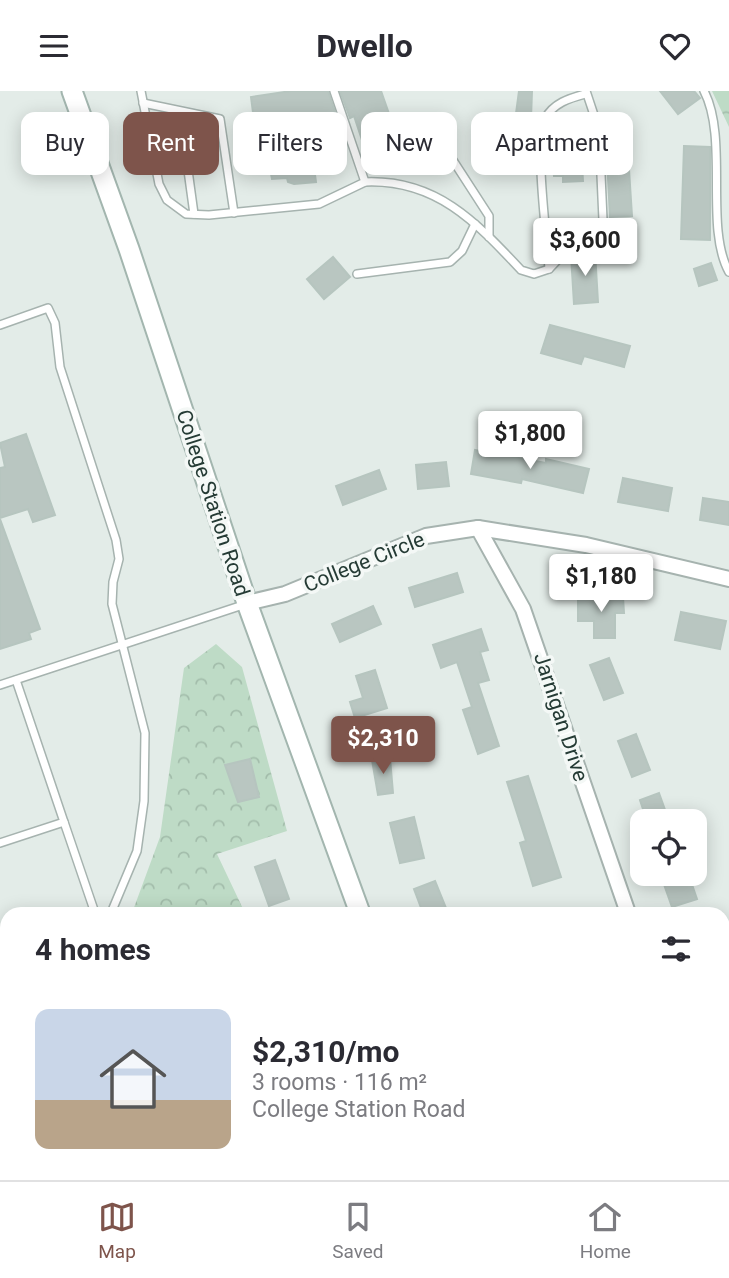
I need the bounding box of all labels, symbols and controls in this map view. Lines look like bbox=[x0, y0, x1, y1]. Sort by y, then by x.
icon: menu bbox=[35, 27, 73, 65]
text: Dwello bbox=[316, 27, 413, 65]
icon: heart bbox=[656, 27, 694, 65]
chip: Buy bbox=[21, 112, 109, 175]
chip: Rent bbox=[123, 112, 219, 175]
chip: Filters bbox=[233, 112, 347, 175]
chip: New bbox=[361, 112, 457, 175]
chip: Apartment bbox=[471, 112, 633, 175]
pin: $3,600 bbox=[528, 219, 642, 278]
text: $3,600 bbox=[549, 227, 621, 254]
street label: College Station Road bbox=[171, 407, 255, 599]
pin: $1,800 bbox=[473, 411, 587, 471]
text: $1,800 bbox=[494, 420, 566, 447]
street label: College Circle bbox=[300, 527, 428, 597]
pin: $1,180 bbox=[544, 554, 658, 614]
text: $1,180 bbox=[565, 563, 637, 590]
street label: Jarnigan Drive bbox=[529, 650, 593, 784]
pin: $2,310 bbox=[326, 717, 440, 776]
text: $2,310 bbox=[347, 725, 419, 752]
map controls bbox=[630, 809, 707, 886]
button: locate bbox=[630, 809, 707, 886]
icon: filters bbox=[657, 930, 695, 968]
text: 4 homes bbox=[35, 932, 151, 967]
text: $2,310/mo bbox=[252, 1034, 400, 1069]
icon: home bbox=[91, 1037, 175, 1121]
text: 3 rooms · 116 m² bbox=[252, 1069, 427, 1096]
text: College Station Road bbox=[252, 1096, 465, 1123]
tab: Map bbox=[98, 1198, 136, 1263]
tab: Saved bbox=[332, 1198, 384, 1263]
tab: Home bbox=[580, 1198, 631, 1263]

